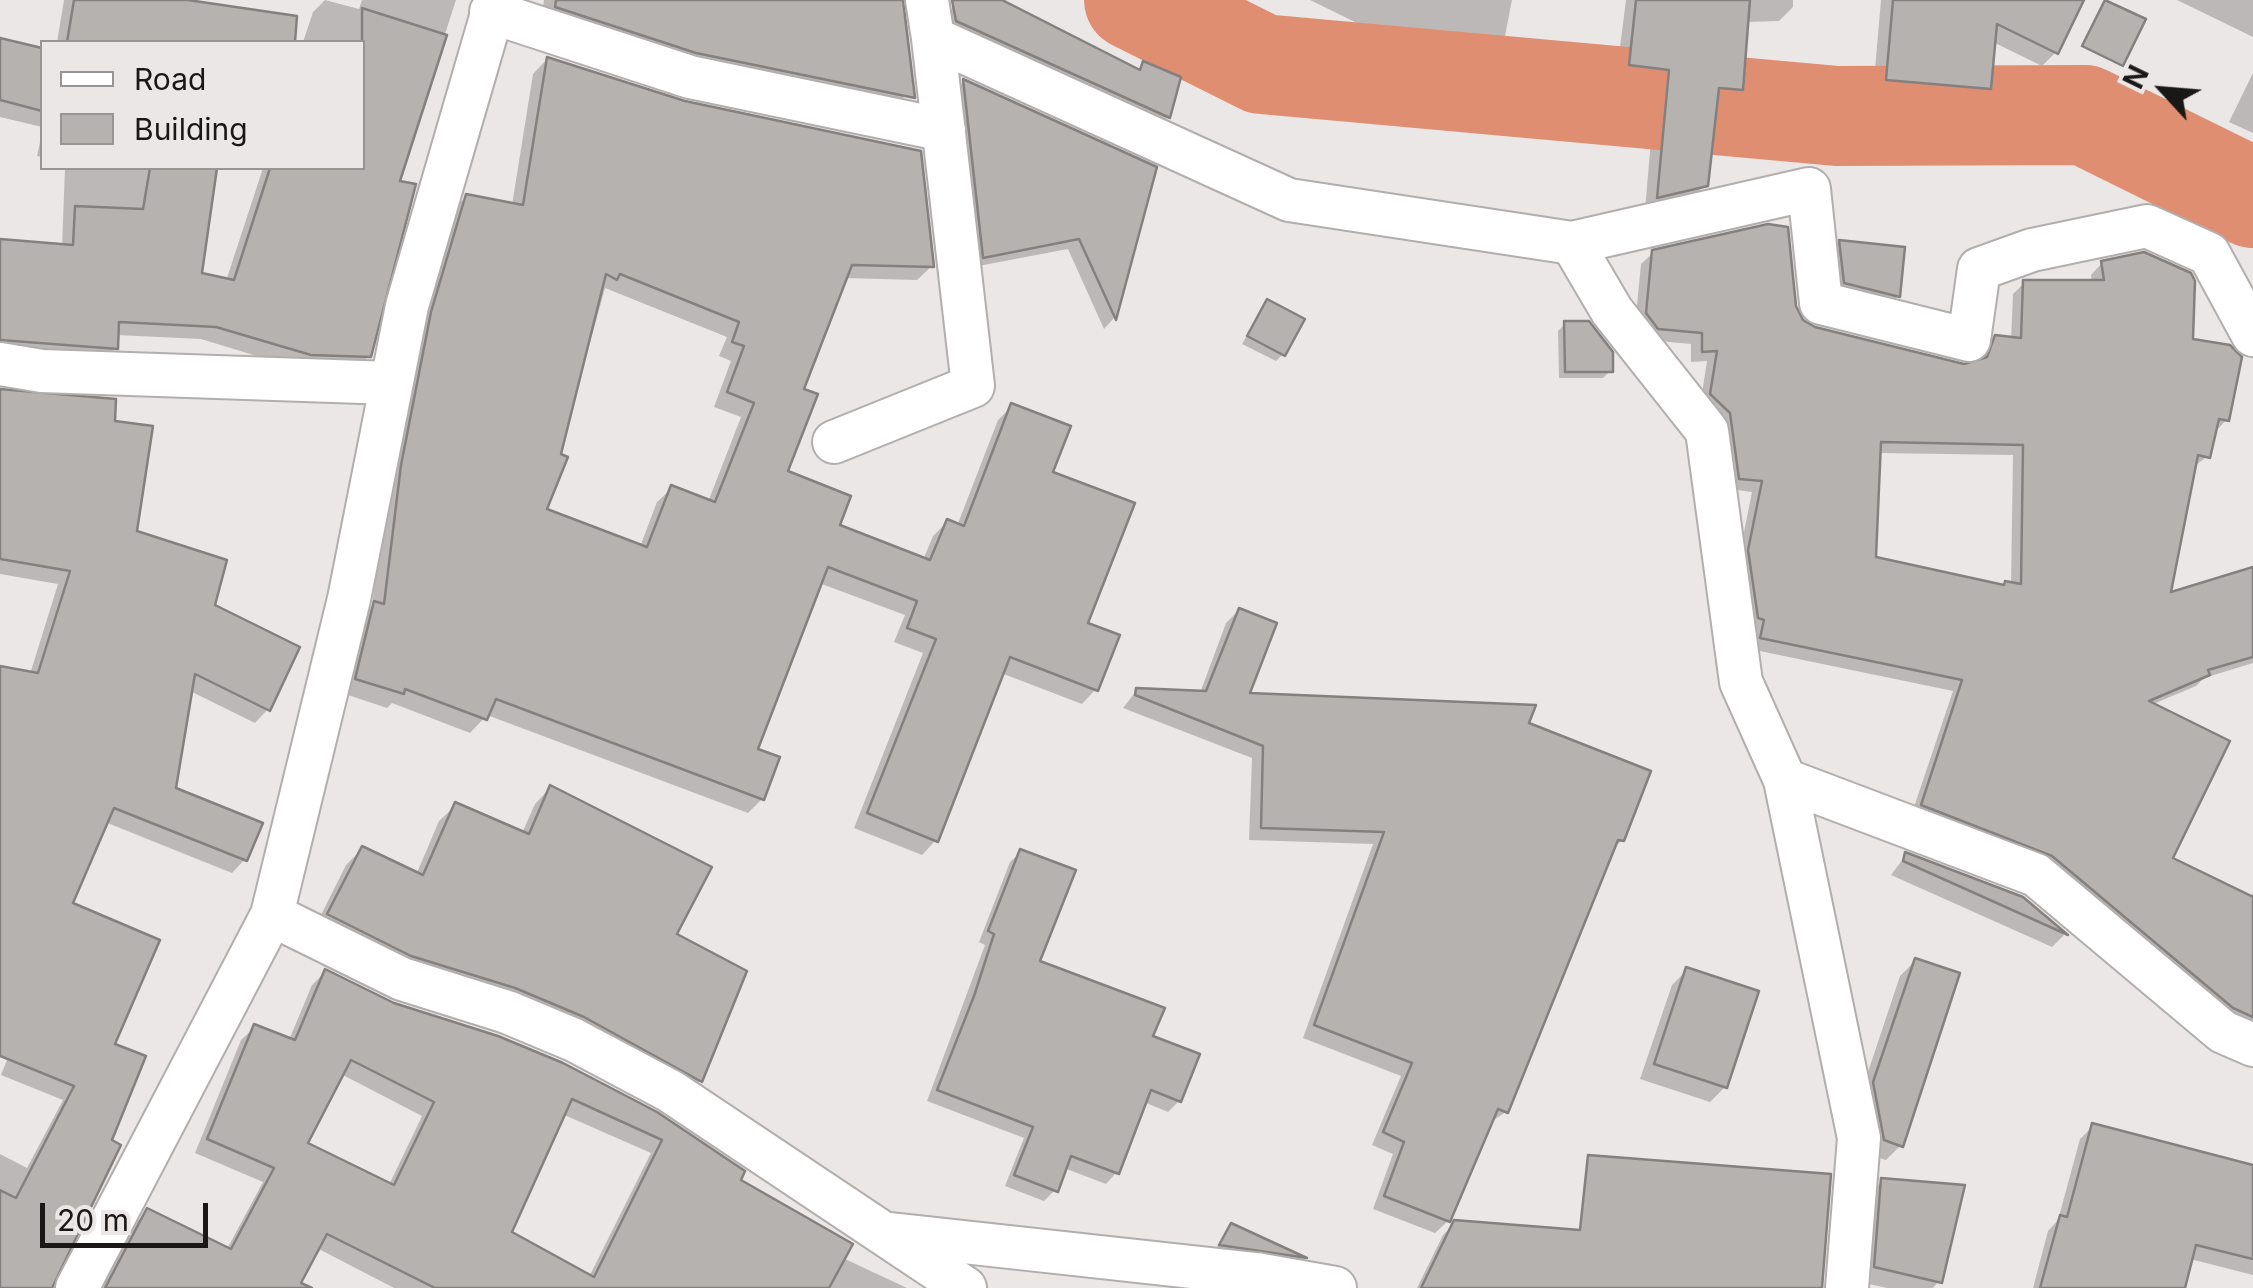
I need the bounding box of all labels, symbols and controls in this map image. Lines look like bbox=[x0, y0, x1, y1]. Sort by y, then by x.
legend bbox=[40, 40, 365, 170]
north arrow bbox=[2113, 40, 2213, 140]
text: N bbox=[2116, 60, 2156, 94]
text: Road bbox=[134, 61, 206, 97]
text: Building bbox=[134, 111, 248, 147]
scale bar bbox=[45, 1183, 212, 1245]
text: 20 m bbox=[57, 1202, 129, 1238]

